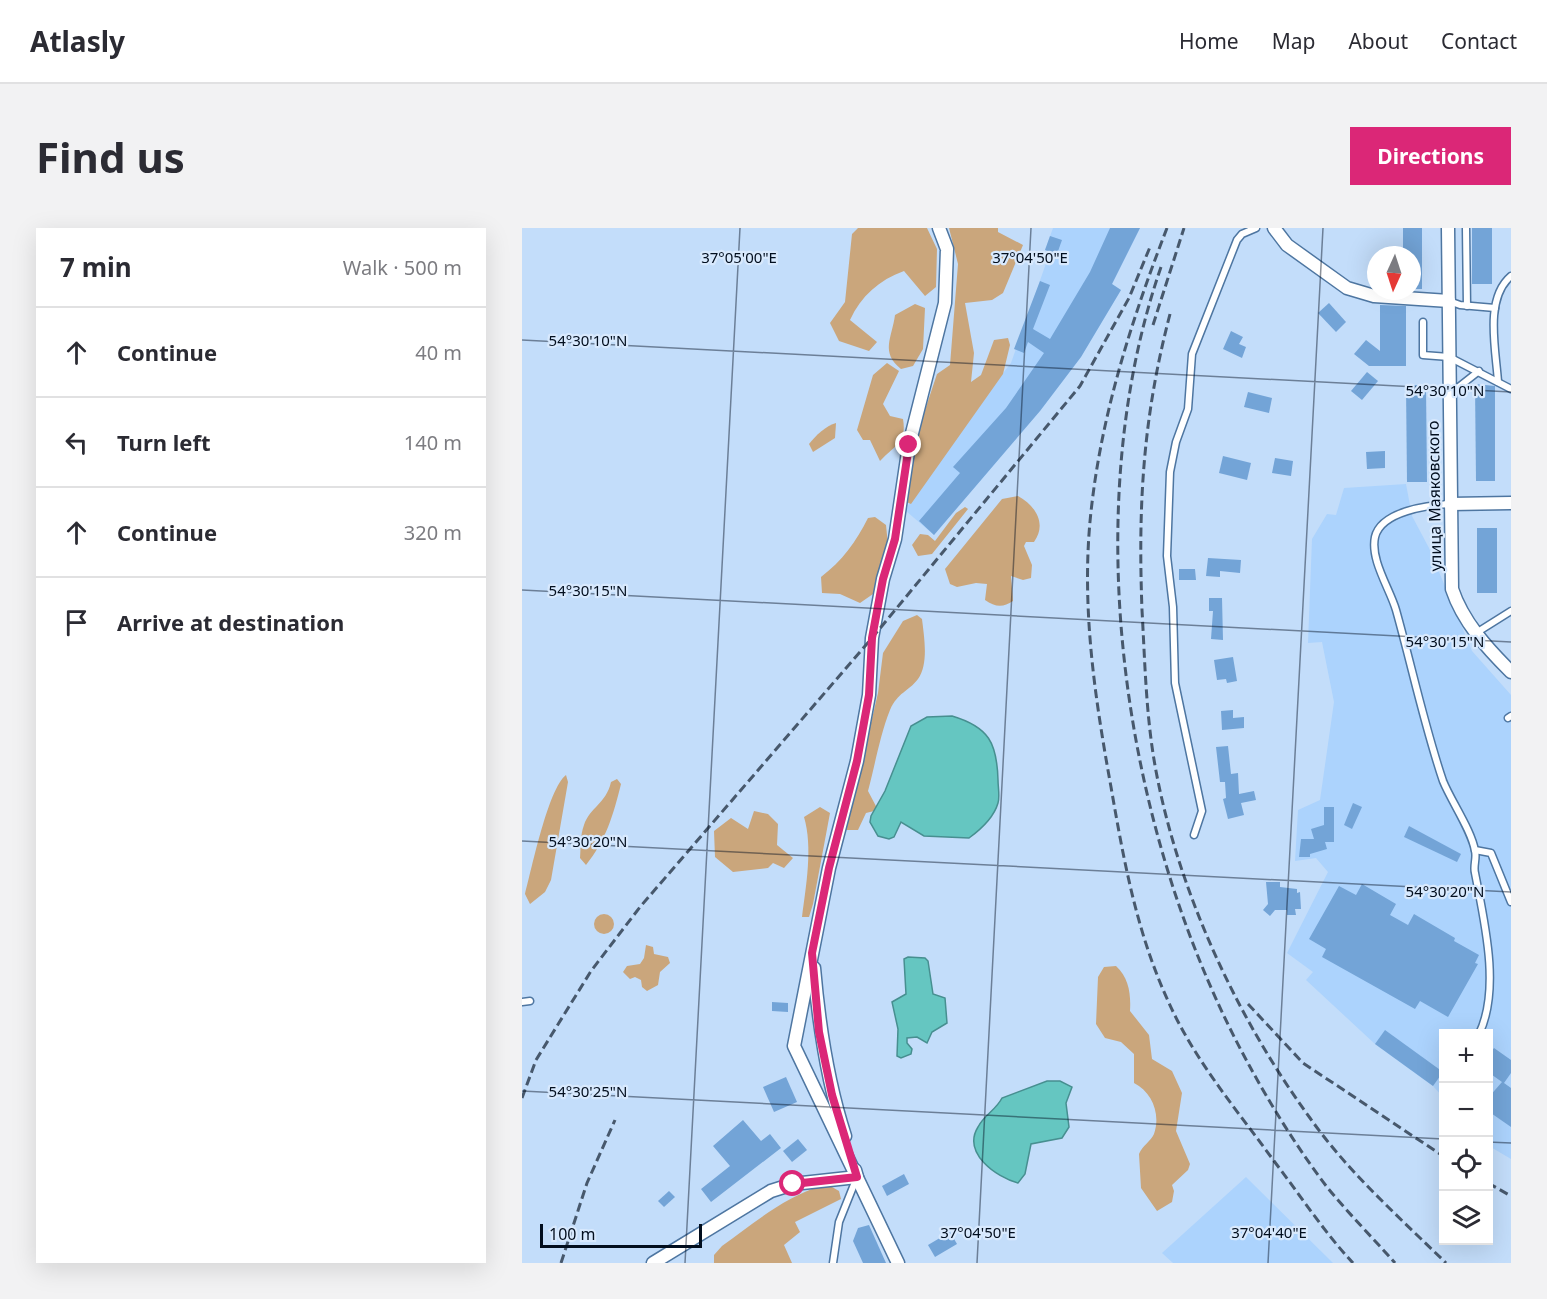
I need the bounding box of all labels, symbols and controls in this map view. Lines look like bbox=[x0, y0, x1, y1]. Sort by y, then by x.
text: Atlasly bbox=[30, 22, 125, 60]
text: Home bbox=[1179, 27, 1239, 55]
text: Map bbox=[1272, 27, 1315, 55]
text: About bbox=[1348, 27, 1408, 55]
text: Contact bbox=[1441, 27, 1517, 55]
button: Directions bbox=[1350, 127, 1511, 185]
text: Find us bbox=[36, 128, 185, 185]
north arrow bbox=[1367, 246, 1421, 300]
text: 37°05'00"E bbox=[701, 247, 777, 267]
text: 37°04'50"E bbox=[992, 247, 1068, 267]
text: 7 min bbox=[60, 249, 132, 285]
text: Walk · 500 m bbox=[343, 254, 462, 281]
text: 54°30'10"N bbox=[549, 330, 627, 350]
icon: ahead bbox=[60, 336, 93, 369]
text: Continue bbox=[117, 337, 217, 367]
text: 40 m bbox=[415, 339, 462, 366]
text: 54°30'10"N bbox=[1406, 380, 1484, 400]
street label: улица Маяковского bbox=[1422, 420, 1446, 572]
icon: left bbox=[60, 426, 93, 459]
text: Turn left bbox=[117, 427, 211, 457]
text: 140 m bbox=[404, 429, 462, 456]
route end bbox=[895, 431, 921, 457]
icon: ahead bbox=[60, 516, 93, 549]
text: Continue bbox=[117, 517, 217, 547]
text: 320 m bbox=[404, 519, 462, 546]
text: 54°30'15"N bbox=[549, 580, 627, 600]
icon: arrive bbox=[60, 606, 93, 639]
text: Arrive at destination bbox=[117, 607, 344, 637]
text: 54°30'15"N bbox=[1406, 631, 1484, 651]
text: 54°30'20"N bbox=[549, 831, 627, 851]
text: 54°30'20"N bbox=[1406, 881, 1484, 901]
map controls bbox=[1439, 1029, 1493, 1245]
button: + bbox=[1439, 1029, 1493, 1083]
text: 54°30'25"N bbox=[549, 1081, 627, 1101]
button: − bbox=[1439, 1083, 1493, 1137]
button: locate bbox=[1439, 1137, 1493, 1191]
route start bbox=[779, 1170, 805, 1196]
button: layers bbox=[1439, 1191, 1493, 1245]
scale bar bbox=[540, 1221, 702, 1248]
text: 37°04'50"E bbox=[940, 1222, 1016, 1242]
text: 37°04'40"E bbox=[1231, 1222, 1307, 1242]
text: 100 m bbox=[549, 1223, 596, 1245]

